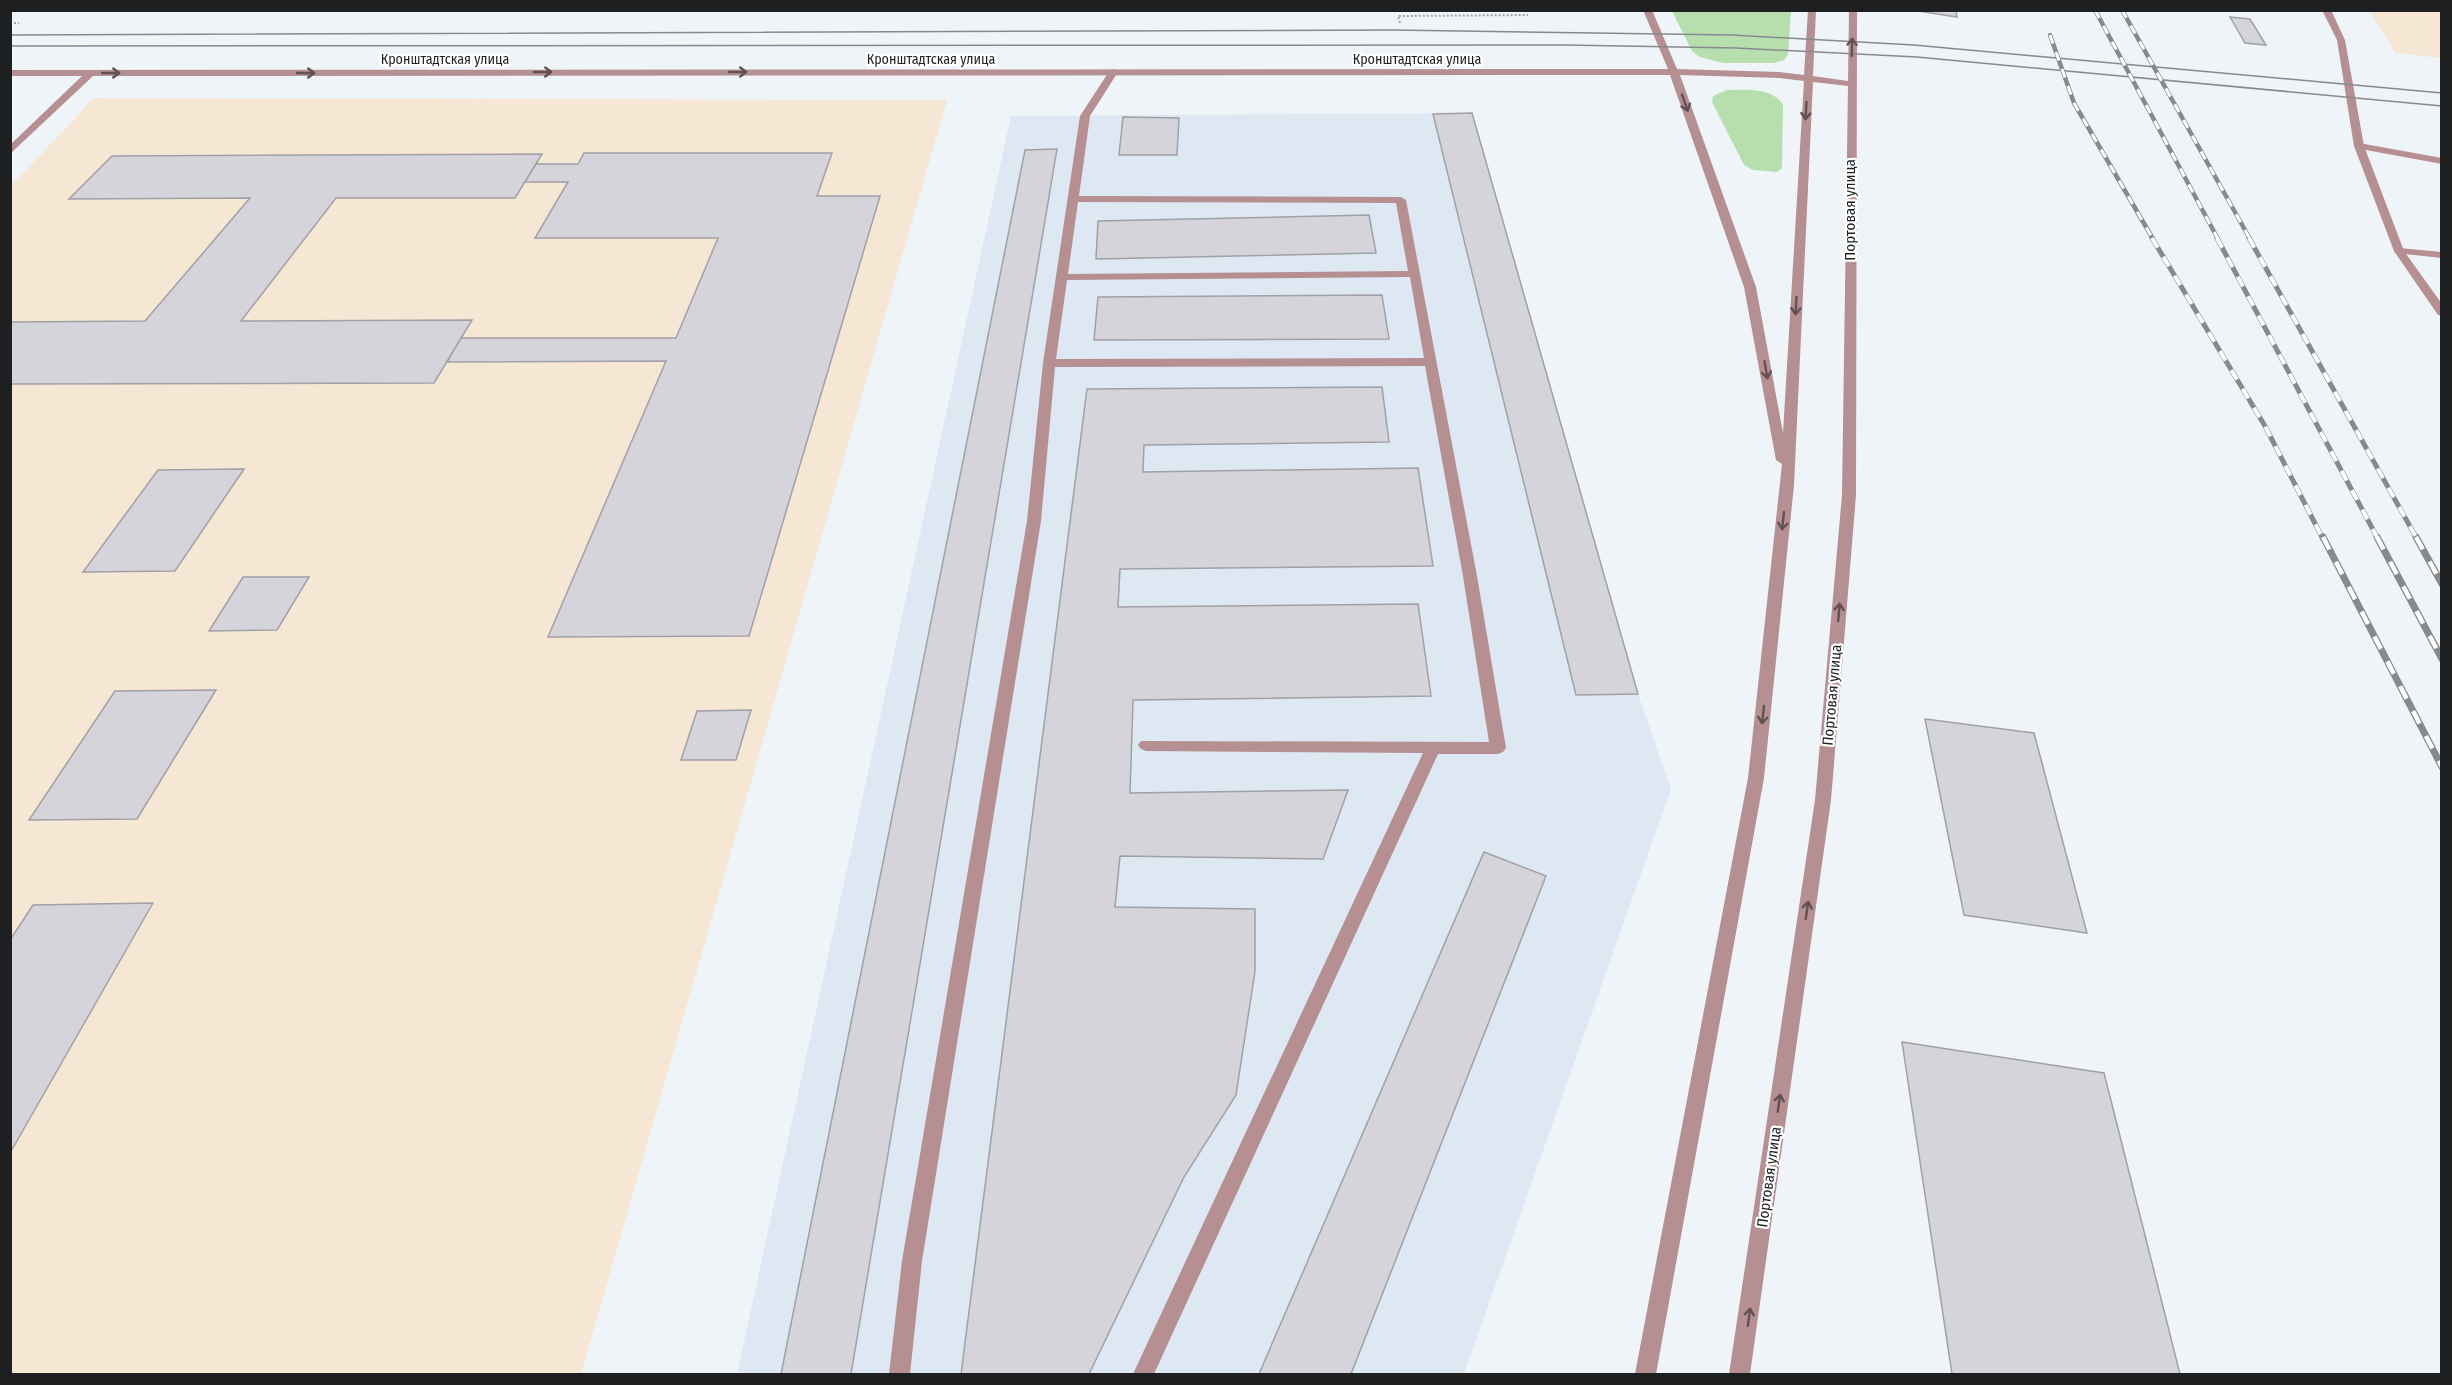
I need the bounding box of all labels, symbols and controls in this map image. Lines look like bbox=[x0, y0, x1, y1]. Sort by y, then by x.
one-way arrow bbox=[1846, 38, 1858, 58]
street label: Кронштадтская улица bbox=[381, 51, 509, 68]
street label: Кронштадтская улица bbox=[867, 51, 995, 68]
street label: Кронштадтская улица bbox=[1353, 51, 1481, 68]
one-way arrow bbox=[532, 66, 552, 78]
one-way arrow bbox=[727, 66, 747, 78]
one-way arrow bbox=[100, 67, 120, 79]
one-way arrow bbox=[295, 67, 315, 79]
one-way arrow bbox=[1681, 93, 1692, 112]
one-way arrow bbox=[1800, 100, 1811, 120]
street label: Портовая улица bbox=[1841, 159, 1859, 261]
one-way arrow bbox=[1791, 295, 1802, 315]
one-way arrow bbox=[1760, 359, 1771, 379]
one-way arrow bbox=[1777, 511, 1788, 531]
one-way arrow bbox=[1834, 602, 1845, 622]
street label: Портовая улица bbox=[1819, 644, 1845, 746]
one-way arrow bbox=[1757, 705, 1768, 725]
one-way arrow bbox=[1801, 900, 1812, 920]
one-way arrow bbox=[1774, 1093, 1785, 1113]
street label: Портовая улица bbox=[1753, 1126, 1785, 1228]
one-way arrow bbox=[1743, 1307, 1754, 1327]

